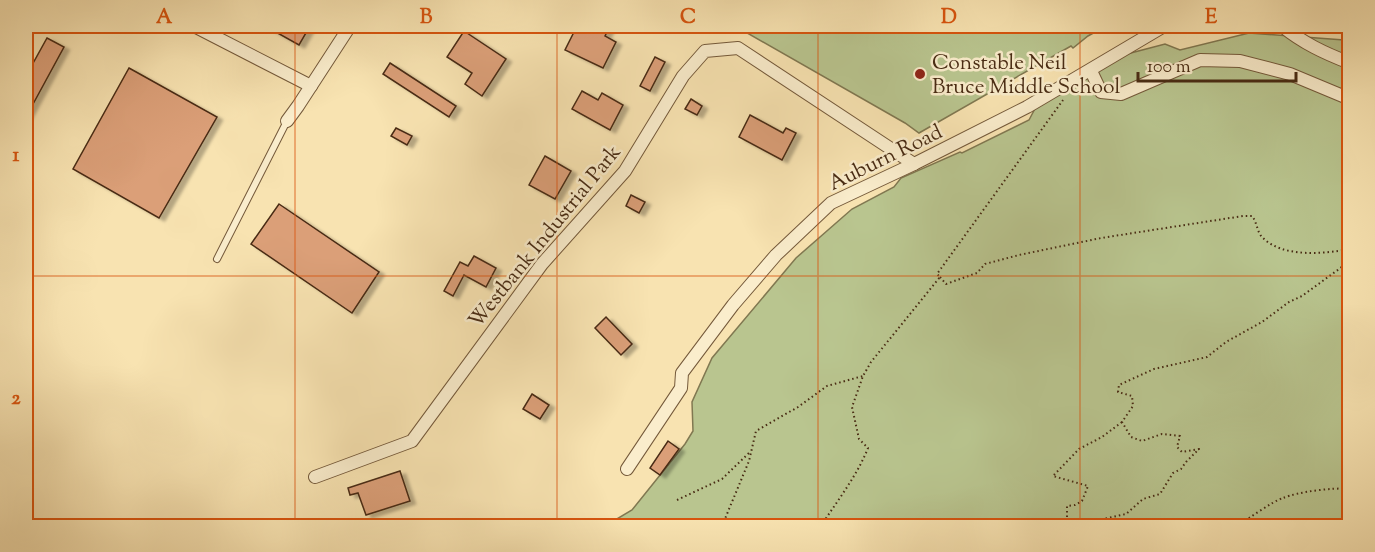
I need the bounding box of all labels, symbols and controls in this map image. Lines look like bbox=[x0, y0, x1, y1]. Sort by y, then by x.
text: A bbox=[156, 4, 173, 33]
text: B bbox=[420, 4, 433, 33]
text: C bbox=[680, 4, 696, 33]
text: D bbox=[941, 4, 957, 33]
text: E bbox=[1205, 4, 1218, 33]
scale bar bbox=[1138, 45, 1296, 83]
place label: Constable Neil Bruce Middle School bbox=[932, 49, 1120, 103]
text: 100 m bbox=[1147, 55, 1191, 81]
marker: Constable Neil Bruce Middle School bbox=[913, 67, 927, 81]
street label: Auburn Road bbox=[824, 118, 948, 199]
street label: Westbank Industrial Park bbox=[462, 139, 629, 335]
text: 1 bbox=[13, 142, 20, 171]
text: 2 bbox=[11, 385, 21, 414]

